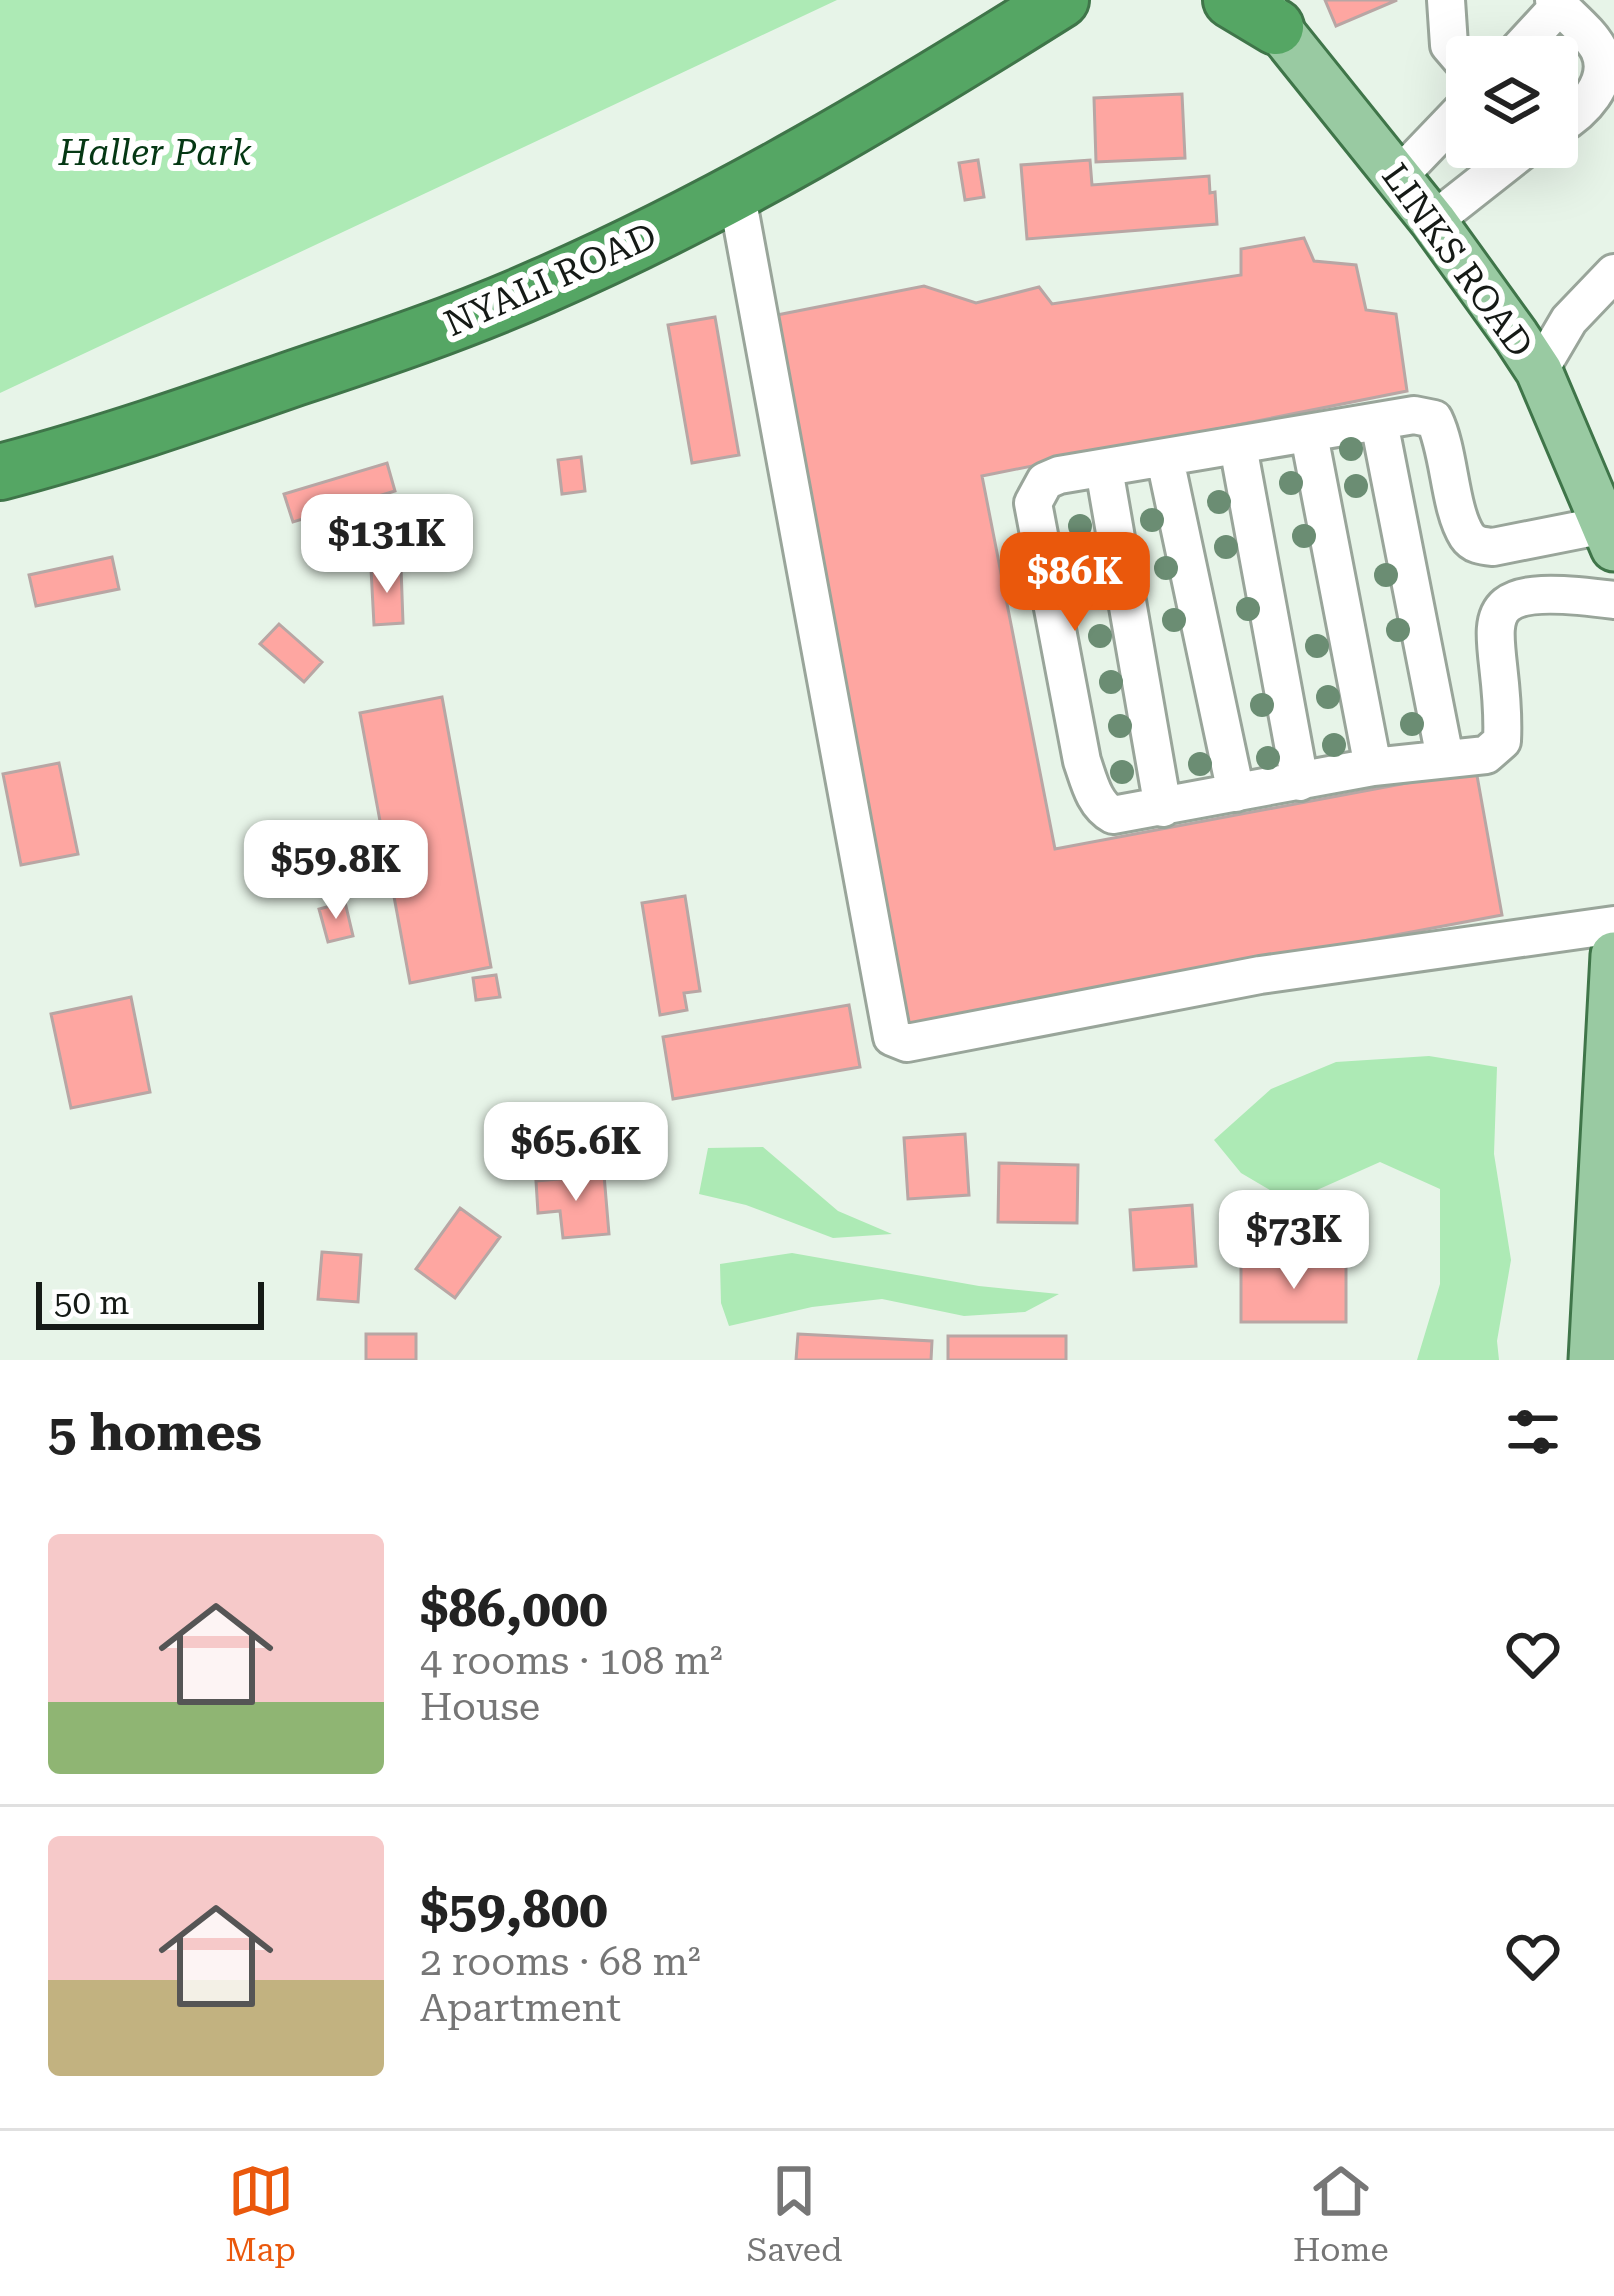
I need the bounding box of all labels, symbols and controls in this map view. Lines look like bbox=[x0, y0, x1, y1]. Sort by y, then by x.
map controls bbox=[1446, 36, 1578, 168]
button: layers bbox=[1446, 36, 1578, 168]
park label: Haller Park bbox=[57, 132, 252, 174]
street label: LINKS ROAD bbox=[1373, 156, 1541, 365]
street label: NYALI ROAD bbox=[438, 215, 663, 345]
pin: $131K bbox=[303, 494, 471, 596]
text: $131K bbox=[328, 510, 446, 556]
pin: $86K bbox=[1004, 532, 1146, 634]
text: $86K bbox=[1027, 548, 1123, 594]
pin: $59.8K bbox=[238, 820, 434, 922]
text: $59.8K bbox=[271, 836, 401, 882]
pin: $65.6K bbox=[478, 1102, 674, 1204]
text: $65.6K bbox=[511, 1118, 641, 1164]
pin: $73K bbox=[1223, 1190, 1365, 1292]
text: $73K bbox=[1246, 1206, 1342, 1252]
scale bar bbox=[36, 1276, 264, 1329]
text: 50 m bbox=[54, 1283, 129, 1322]
icon: filters bbox=[1500, 1399, 1566, 1465]
text: 5 homes bbox=[48, 1403, 262, 1462]
text: $86,000 bbox=[420, 1579, 608, 1638]
icon: home bbox=[144, 1582, 288, 1726]
icon: heart bbox=[1500, 1621, 1566, 1687]
text: 4 rooms · 108 m² bbox=[420, 1638, 723, 1684]
text: House bbox=[420, 1684, 540, 1730]
text: $59,800 bbox=[420, 1880, 608, 1939]
icon: home bbox=[144, 1884, 288, 2028]
icon: heart bbox=[1500, 1923, 1566, 1989]
text: 2 rooms · 68 m² bbox=[420, 1939, 701, 1985]
text: Apartment bbox=[420, 1985, 621, 2031]
tab: Map bbox=[225, 2158, 296, 2269]
tab: Saved bbox=[747, 2158, 842, 2269]
tab: Home bbox=[1293, 2158, 1389, 2269]

